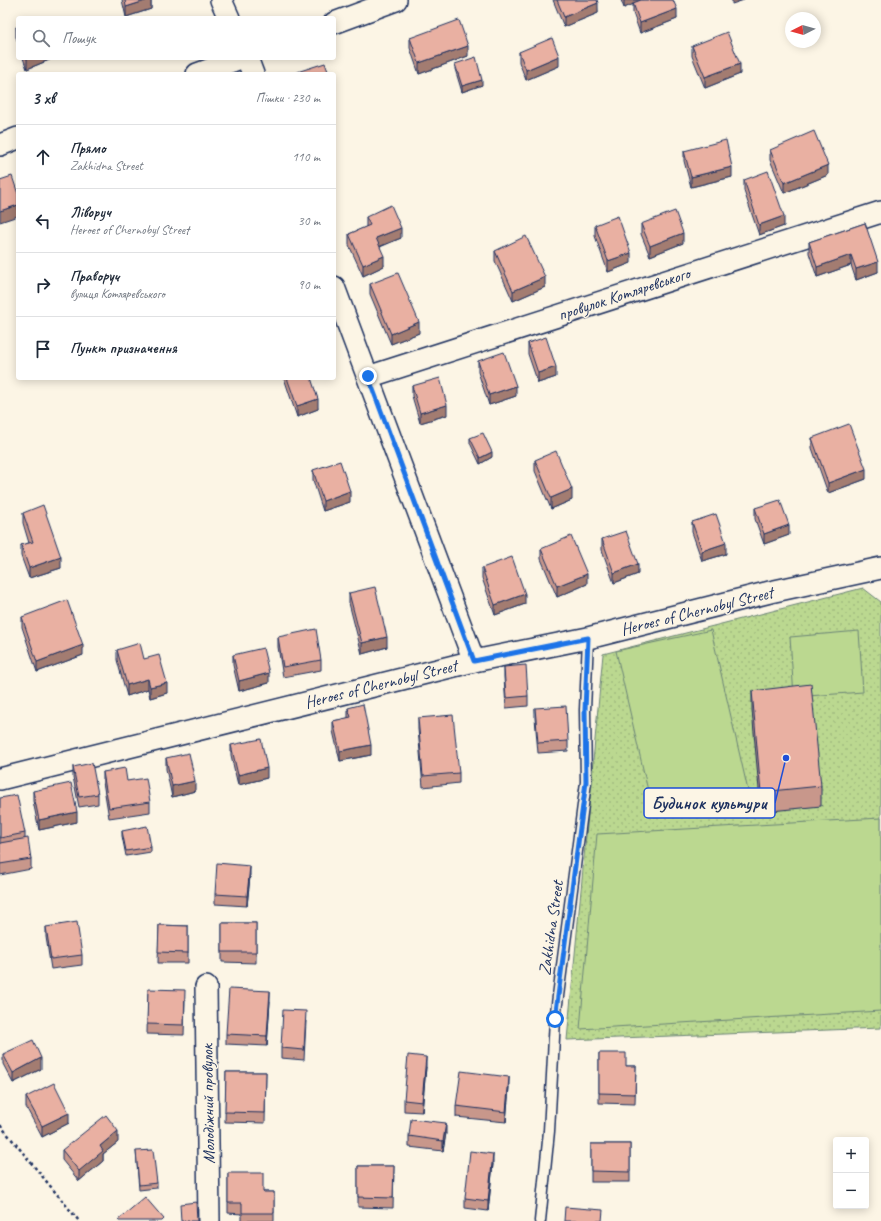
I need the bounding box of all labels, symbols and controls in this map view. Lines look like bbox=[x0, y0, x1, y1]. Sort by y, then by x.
north arrow bbox=[785, 12, 821, 48]
search box bbox=[16, 16, 336, 60]
icon: search bbox=[30, 27, 52, 49]
text: Пошук bbox=[62, 29, 95, 48]
text: 3 хв bbox=[32, 88, 55, 109]
text: Пішки · 230 m bbox=[256, 90, 320, 106]
text: Прямо bbox=[70, 139, 106, 158]
icon: ahead bbox=[32, 146, 54, 168]
text: 110 m bbox=[292, 149, 320, 165]
text: Zakhidna Street bbox=[70, 158, 143, 174]
text: Ліворуч bbox=[70, 203, 111, 222]
icon: left bbox=[32, 210, 54, 232]
text: 30 m bbox=[298, 213, 320, 229]
text: Heroes of Chernobyl Street bbox=[70, 222, 189, 238]
street label: провулок Котляревського bbox=[555, 262, 694, 325]
text: Праворуч bbox=[70, 267, 119, 286]
icon: right bbox=[32, 274, 54, 296]
text: 90 m bbox=[298, 277, 320, 293]
text: вулиця Котляревського bbox=[70, 286, 165, 302]
icon: arrive bbox=[32, 338, 54, 360]
text: Пункт призначення bbox=[70, 339, 177, 358]
route end bbox=[359, 367, 377, 385]
street label: Heroes of Chernobyl Street bbox=[619, 581, 778, 640]
street label: Heroes of Chernobyl Street bbox=[303, 654, 462, 713]
callout: Будинок культури bbox=[644, 788, 775, 818]
text: Будинок культури bbox=[651, 792, 768, 814]
street label: Zakhidna Street bbox=[534, 877, 568, 977]
route start bbox=[546, 1010, 564, 1028]
street label: Молодіжний провулок bbox=[196, 1042, 220, 1164]
map controls bbox=[833, 1137, 869, 1209]
button: + bbox=[833, 1137, 869, 1173]
button: − bbox=[833, 1173, 869, 1209]

